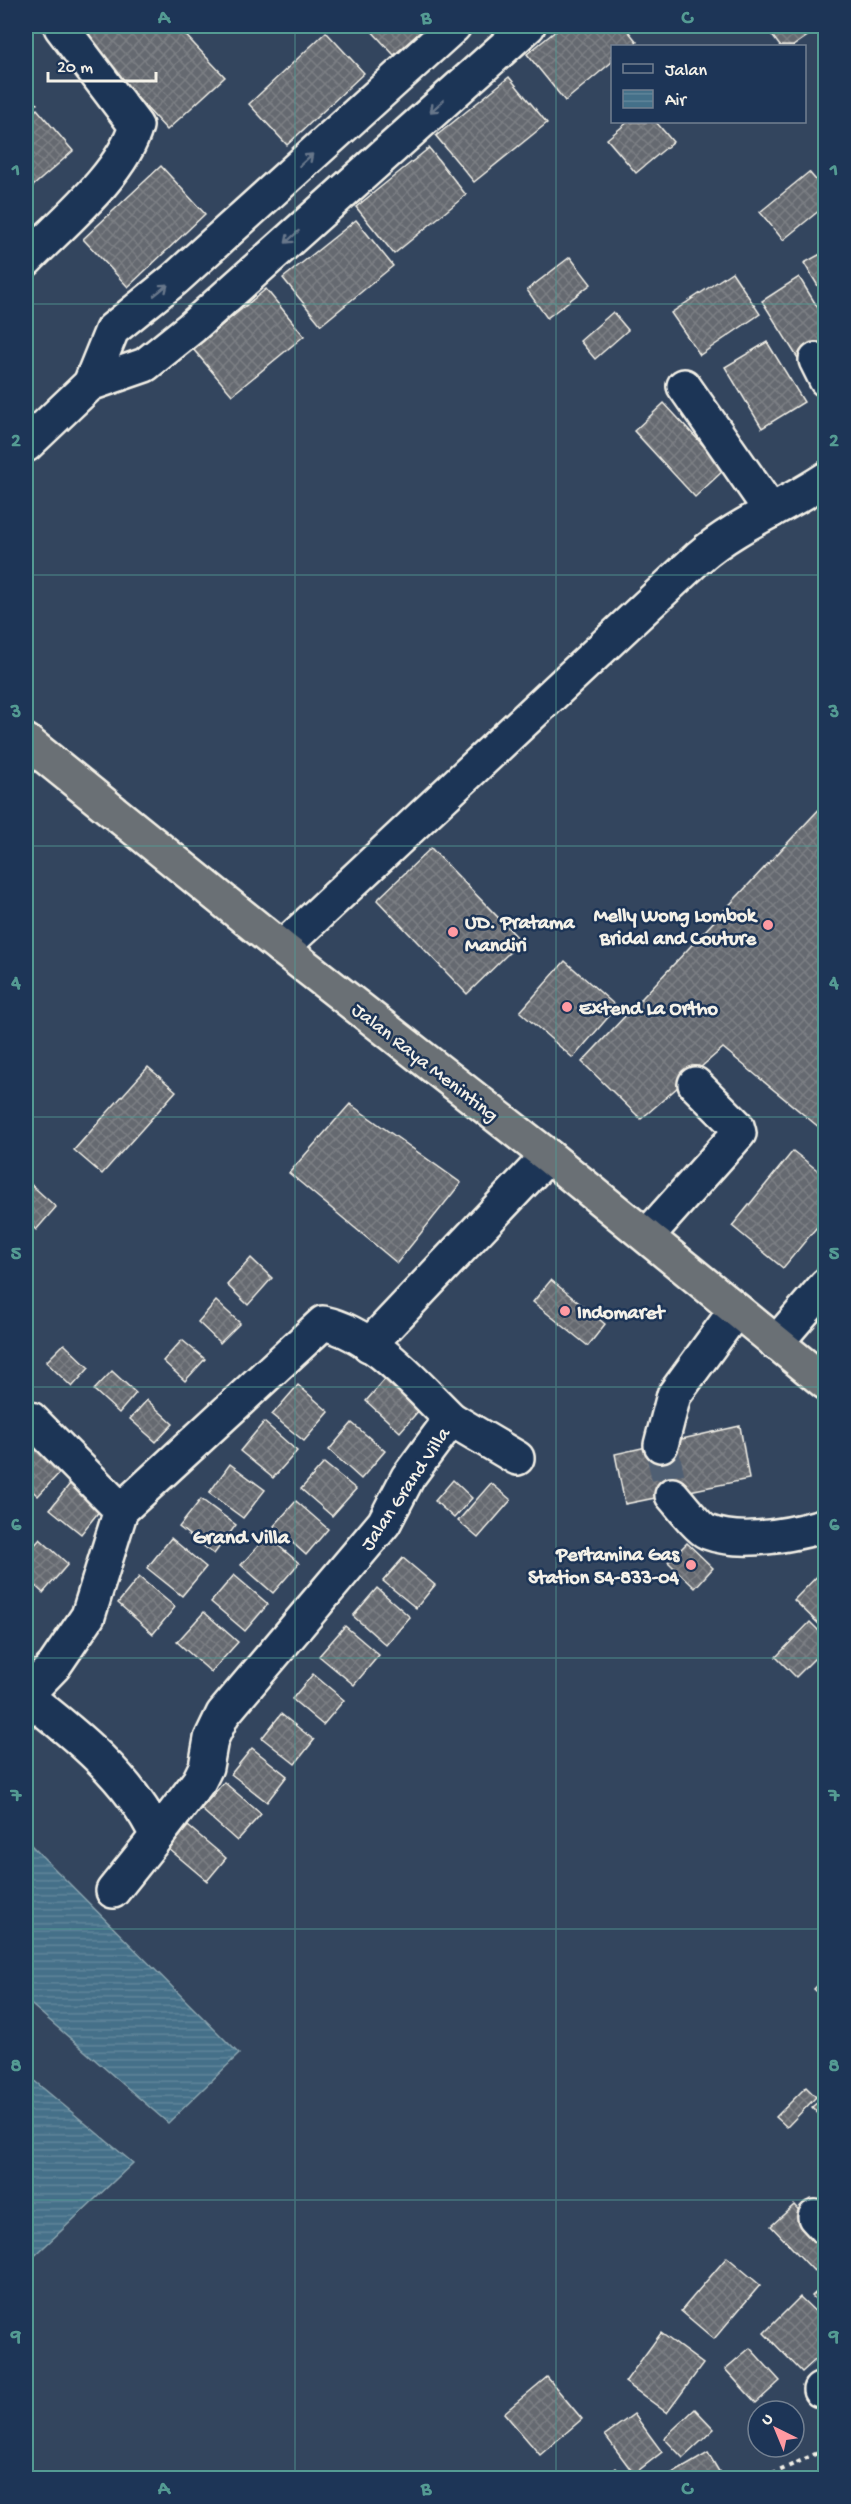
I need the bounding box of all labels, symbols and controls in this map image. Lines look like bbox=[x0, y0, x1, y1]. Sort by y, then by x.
text: A bbox=[157, 8, 172, 31]
text: B bbox=[420, 8, 432, 31]
text: C bbox=[681, 8, 695, 31]
scale bar bbox=[48, 45, 156, 83]
legend bbox=[611, 45, 806, 123]
text: 20 m bbox=[57, 58, 93, 79]
text: Jalan bbox=[665, 61, 707, 82]
text: Air bbox=[665, 91, 688, 112]
one-way arrow bbox=[430, 99, 445, 113]
one-way arrow bbox=[299, 153, 314, 167]
text: 1 bbox=[11, 160, 20, 183]
text: 1 bbox=[829, 160, 838, 183]
one-way arrow bbox=[285, 230, 300, 244]
one-way arrow bbox=[153, 283, 169, 296]
text: 2 bbox=[11, 431, 21, 454]
text: 2 bbox=[829, 431, 839, 454]
text: 3 bbox=[10, 702, 21, 725]
text: 3 bbox=[828, 702, 839, 725]
place label: Melly Wong Lombok Bridal and Couture bbox=[594, 906, 758, 952]
place label: UD. Pratama Mandiri bbox=[465, 913, 575, 959]
marker: Melly Wong Lombok Bridal and Couture bbox=[761, 918, 775, 932]
marker: UD. Pratama Mandiri bbox=[446, 925, 460, 939]
text: 4 bbox=[10, 973, 21, 996]
text: 4 bbox=[828, 973, 839, 996]
street label: Jalan Raya Meninting bbox=[346, 999, 502, 1128]
place label: Extend La Ortho bbox=[579, 999, 719, 1022]
marker: Extend La Ortho bbox=[560, 1000, 574, 1014]
text: 5 bbox=[11, 1244, 22, 1267]
text: 5 bbox=[829, 1244, 840, 1267]
place label: Indomaret bbox=[577, 1303, 666, 1326]
marker: Indomaret bbox=[558, 1304, 572, 1318]
street label: Jalan Grand Villa bbox=[357, 1423, 457, 1556]
text: 6 bbox=[11, 1515, 22, 1538]
text: 6 bbox=[829, 1515, 840, 1538]
district label: Grand Villa bbox=[193, 1527, 291, 1552]
place label: Pertamina Gas Station 54-833-04 bbox=[528, 1545, 681, 1591]
marker: Pertamina Gas Station 54-833-04 bbox=[684, 1558, 698, 1572]
text: 7 bbox=[10, 1786, 23, 1809]
text: 7 bbox=[828, 1786, 841, 1809]
text: 8 bbox=[11, 2056, 22, 2079]
text: 8 bbox=[829, 2056, 840, 2079]
text: 9 bbox=[10, 2327, 21, 2350]
text: 9 bbox=[828, 2327, 839, 2350]
north arrow bbox=[746, 2399, 806, 2459]
text: U bbox=[758, 2410, 779, 2431]
text: A bbox=[157, 2479, 172, 2502]
text: B bbox=[420, 2479, 432, 2502]
text: C bbox=[681, 2479, 695, 2502]

